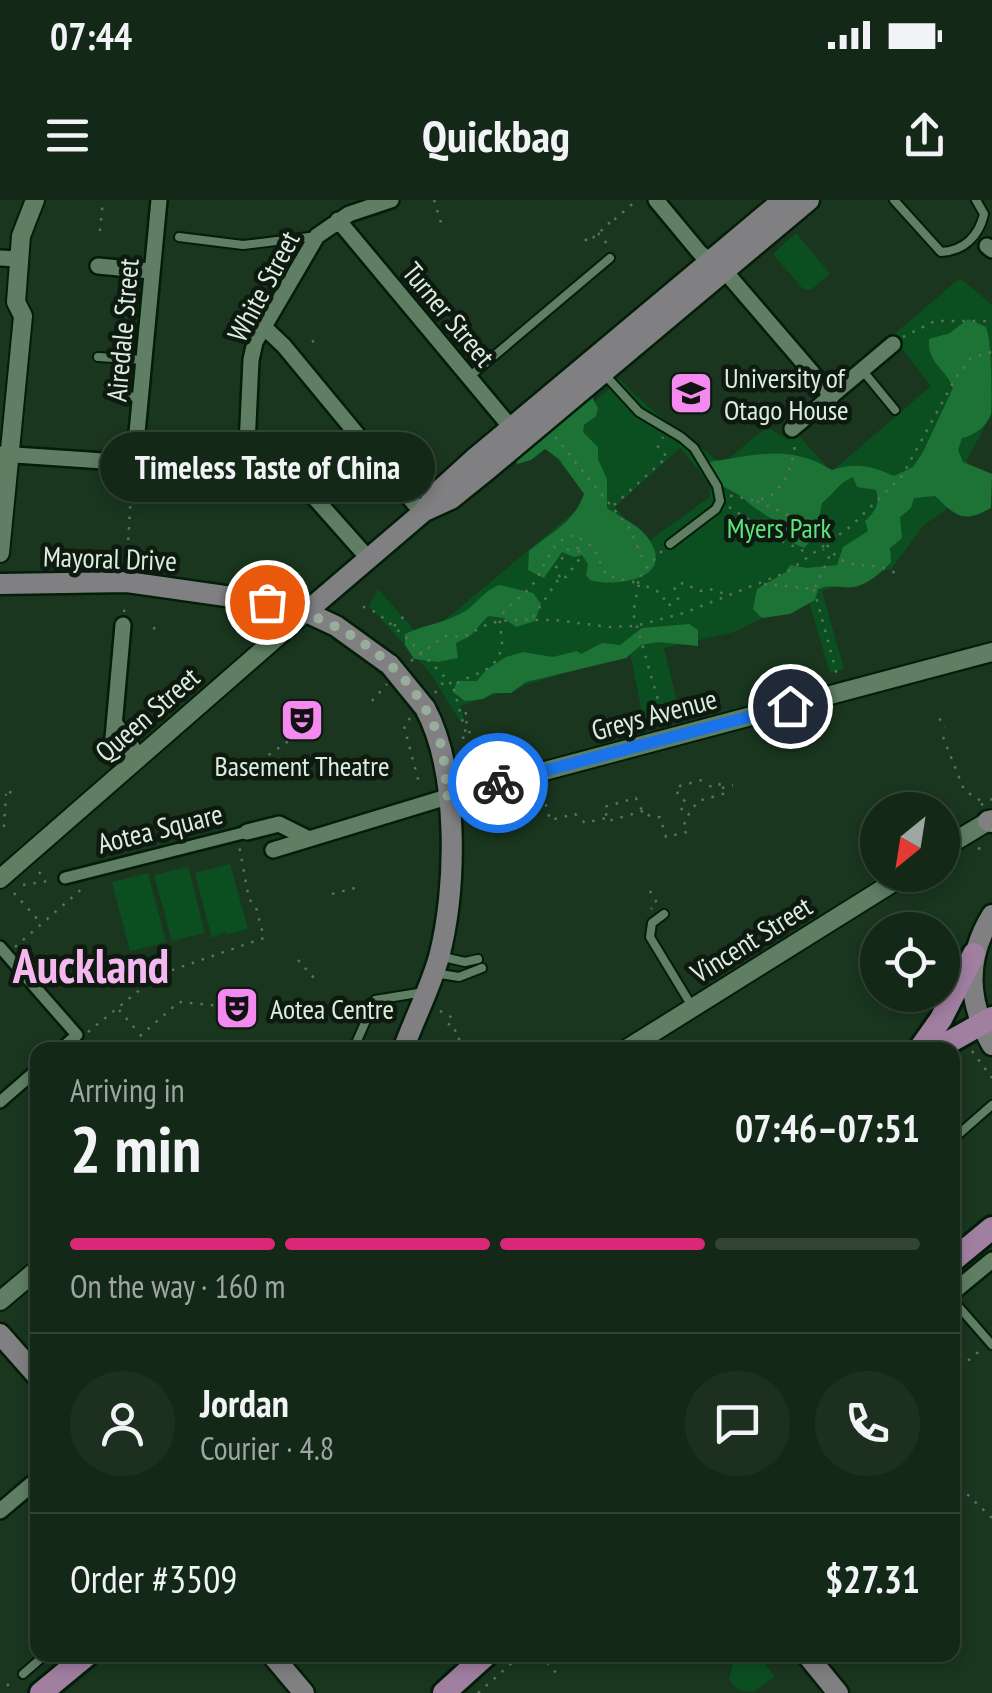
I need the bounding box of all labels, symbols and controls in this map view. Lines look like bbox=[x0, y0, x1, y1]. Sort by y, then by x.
text: 07:44 bbox=[50, 11, 132, 60]
text: Quickbag bbox=[422, 106, 570, 164]
icon: menu bbox=[40, 108, 95, 163]
icon: share bbox=[897, 108, 952, 163]
street label: White Street bbox=[218, 224, 308, 348]
street label: Turner Street bbox=[395, 254, 504, 374]
street label: Airedale Street bbox=[97, 256, 147, 403]
place label: University of Otago House bbox=[724, 359, 849, 428]
school or university icon: University of Otago House bbox=[668, 370, 714, 416]
callout: Timeless Taste of China bbox=[100, 432, 434, 502]
text: Timeless Taste of China bbox=[135, 446, 400, 488]
park label: Myers Park bbox=[727, 509, 831, 546]
street label: Mayoral Drive bbox=[42, 537, 178, 579]
pin bbox=[225, 560, 310, 645]
icon: bag bbox=[240, 575, 295, 630]
street label: Queen Street bbox=[87, 658, 207, 769]
pin bbox=[748, 664, 833, 749]
street label: Greys Avenue bbox=[587, 679, 721, 749]
icon: home bbox=[763, 679, 818, 734]
theatre icon: Basement Theatre bbox=[279, 697, 325, 743]
courier bbox=[448, 733, 548, 833]
place label: Basement Theatre bbox=[215, 747, 389, 784]
icon: bike bbox=[471, 756, 526, 811]
north arrow bbox=[860, 792, 960, 892]
map controls bbox=[860, 792, 960, 1012]
street label: Aotea Square bbox=[93, 795, 227, 861]
street label: Vincent Street bbox=[683, 887, 819, 991]
button: locate bbox=[860, 912, 960, 1012]
district label: Auckland bbox=[12, 934, 169, 996]
theatre icon: Aotea Centre bbox=[214, 985, 260, 1031]
place label: Aotea Centre bbox=[270, 990, 394, 1027]
text: Arriving in bbox=[70, 1069, 185, 1111]
text: 07:46–07:51 bbox=[735, 1103, 920, 1152]
text: 2 min bbox=[70, 1106, 201, 1190]
text: On the way · 160 m bbox=[70, 1265, 285, 1307]
button: person bbox=[70, 1371, 175, 1476]
button: chat bbox=[685, 1371, 790, 1476]
button: phone bbox=[815, 1371, 920, 1476]
text: Jordan bbox=[200, 1378, 289, 1427]
text: Courier · 4.8 bbox=[200, 1427, 334, 1469]
text: Order #3509 bbox=[70, 1554, 237, 1603]
text: $27.31 bbox=[825, 1554, 920, 1603]

